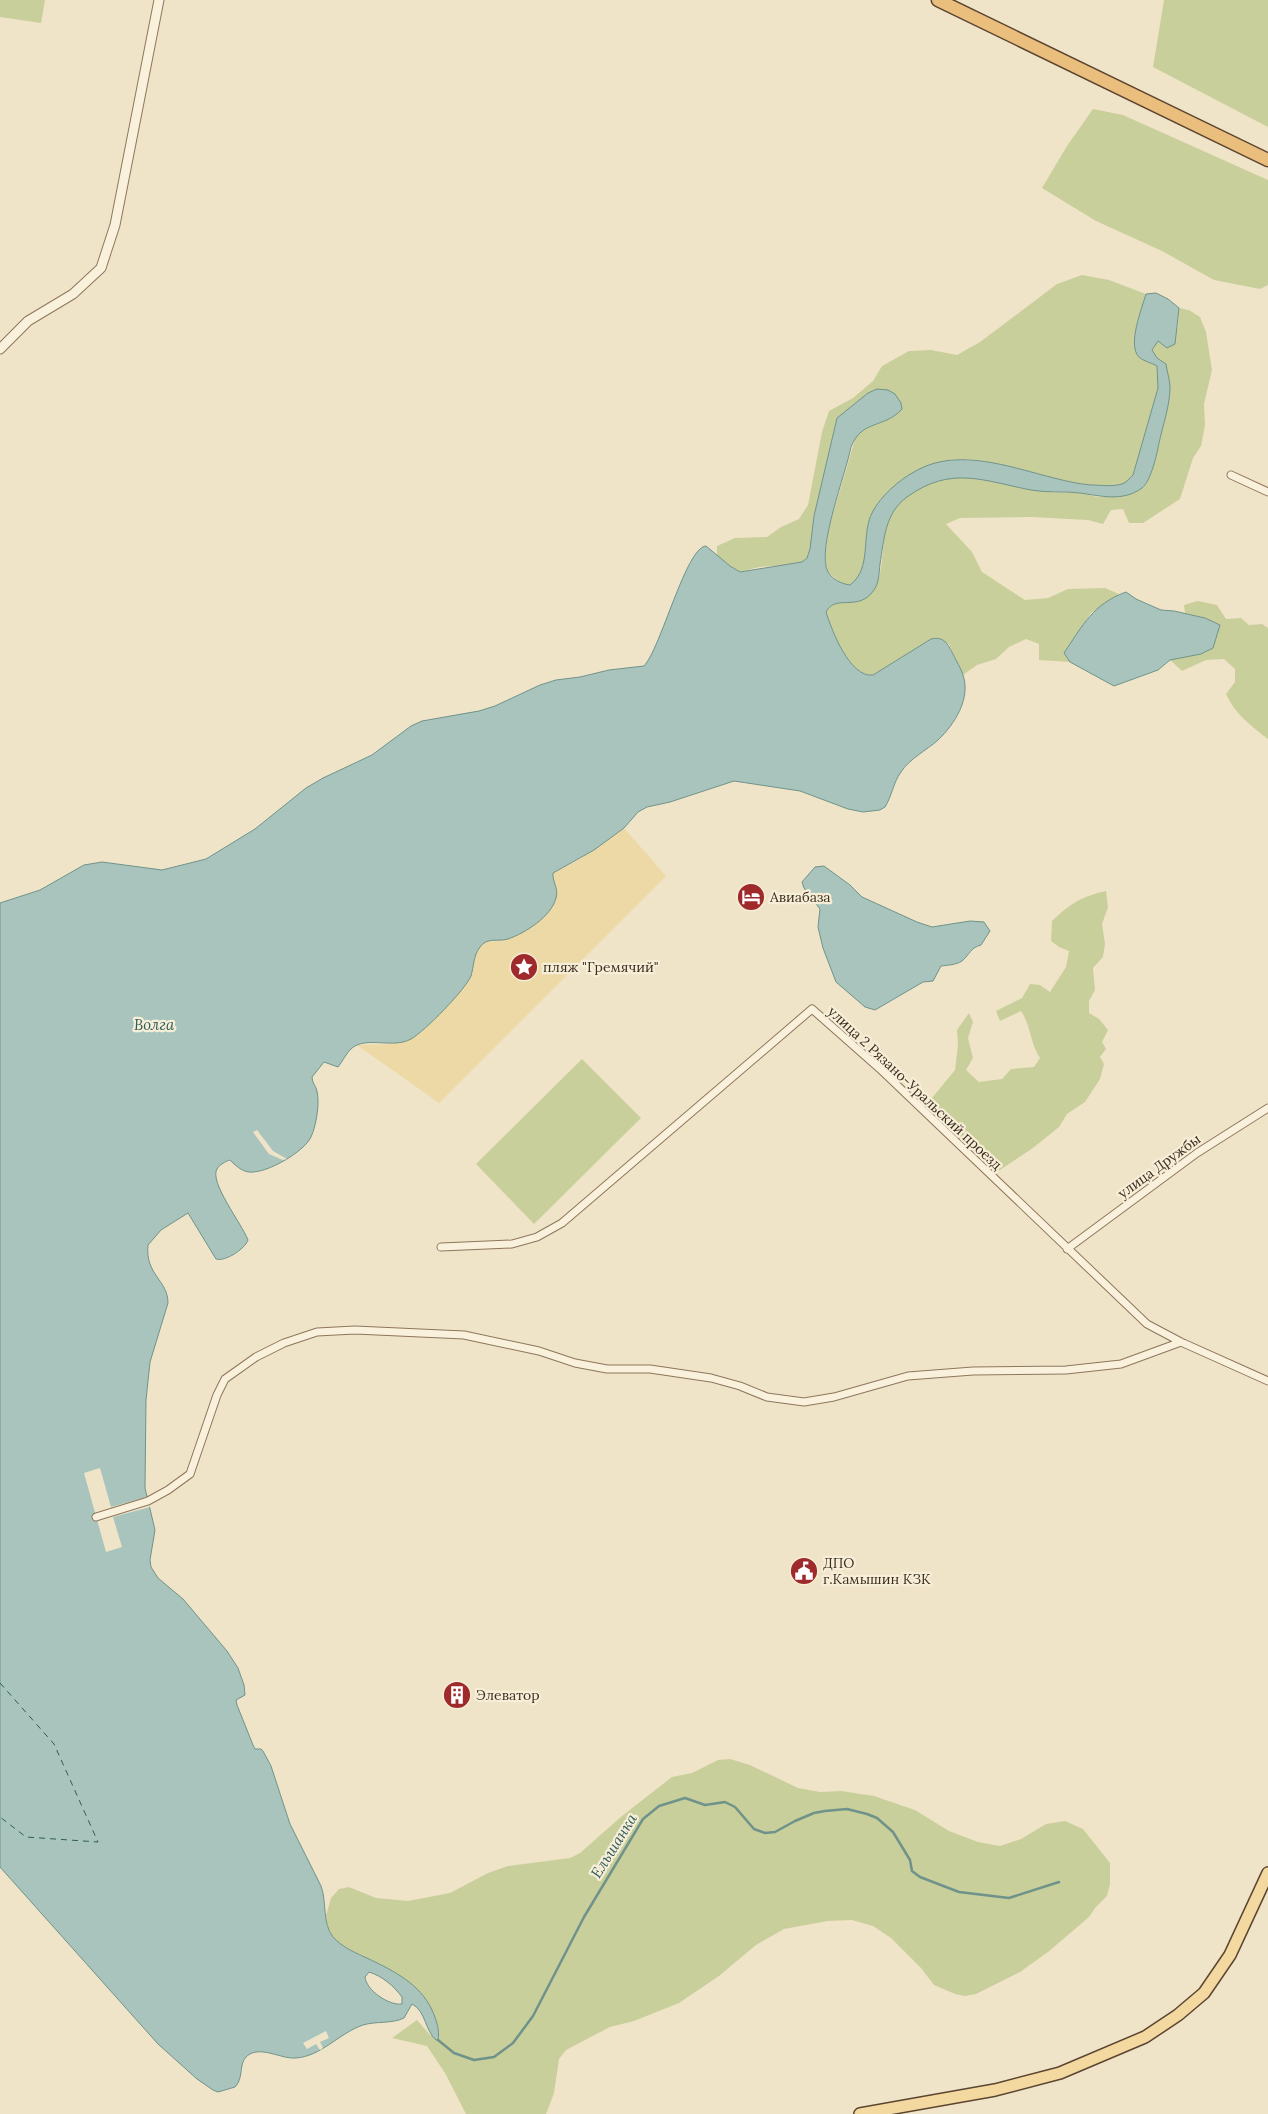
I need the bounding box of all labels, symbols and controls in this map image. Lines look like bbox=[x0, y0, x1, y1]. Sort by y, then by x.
hotel icon: Авиабаза bbox=[736, 882, 766, 912]
place label: Авиабаза bbox=[769, 888, 831, 906]
place icon: пляж "Гремячий" bbox=[509, 952, 539, 982]
place label: пляж "Гремячий" bbox=[543, 958, 659, 976]
street label: улица 2 Рязано-Уральский проезд bbox=[824, 1002, 1006, 1174]
water label: Волга bbox=[134, 1015, 175, 1034]
street label: улица Дружбы bbox=[1114, 1130, 1204, 1202]
place label: ДПО г.Камышин КЗК bbox=[823, 1554, 931, 1588]
public building icon: ДПО г.Камышин КЗК bbox=[789, 1556, 819, 1586]
building icon: Элеватор bbox=[442, 1680, 472, 1710]
place label: Элеватор bbox=[476, 1686, 540, 1704]
water label: Ельшанка bbox=[586, 1809, 641, 1881]

